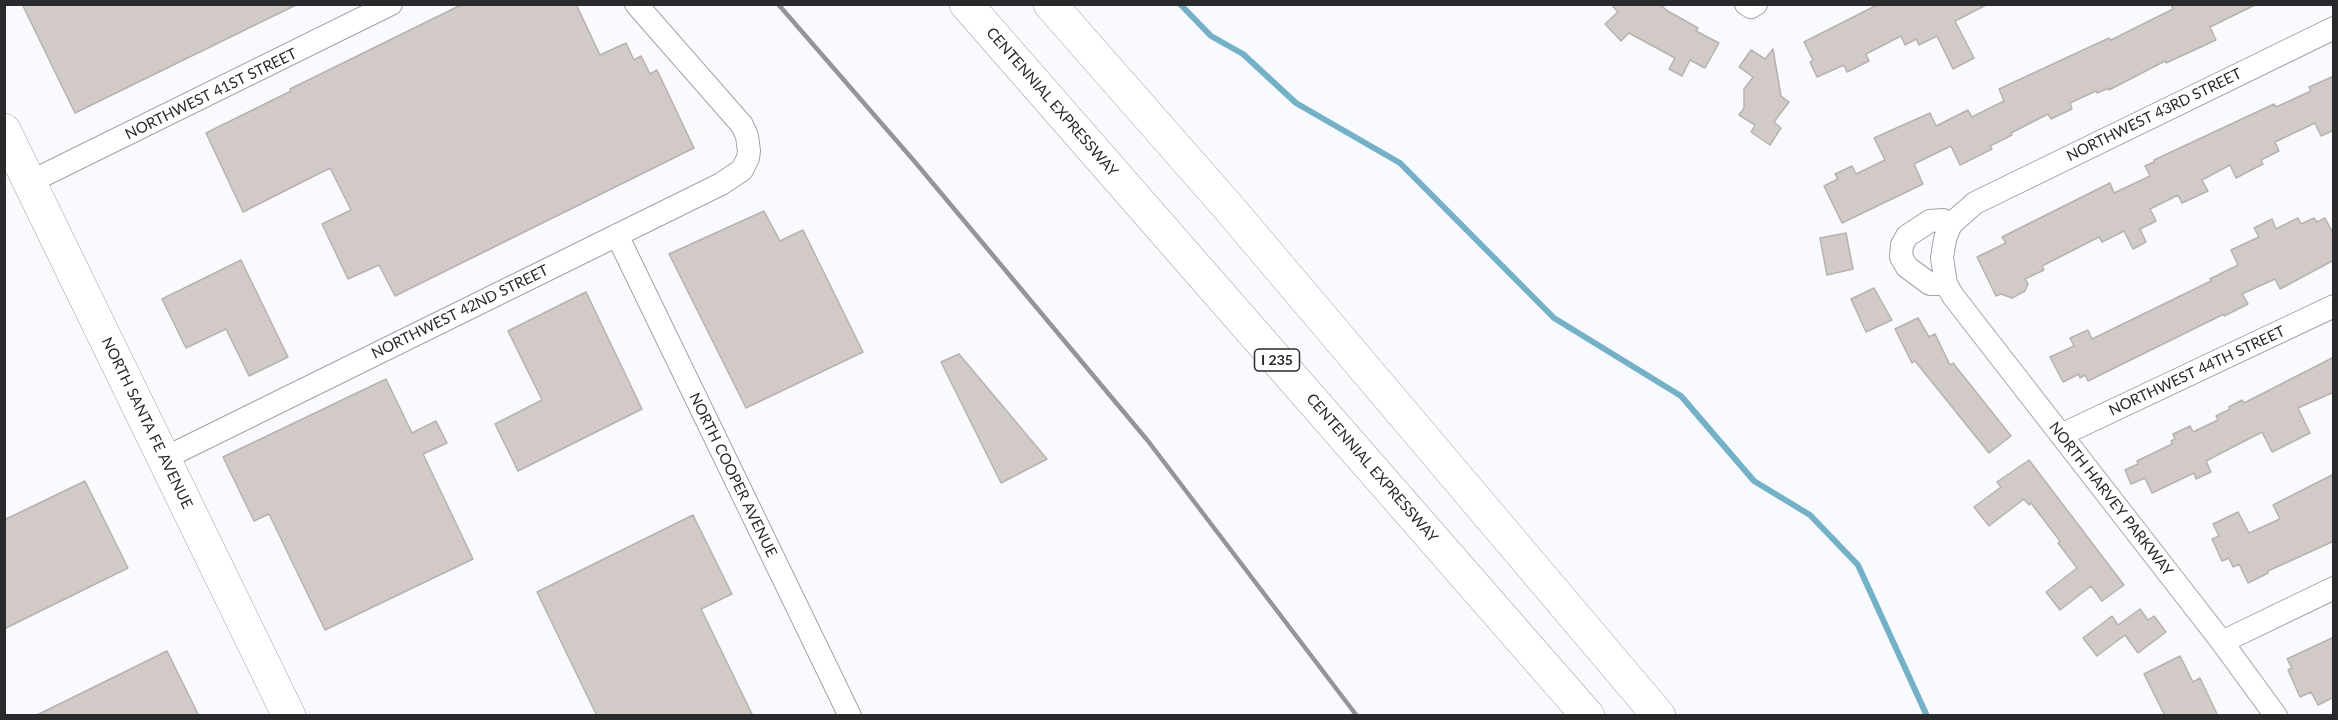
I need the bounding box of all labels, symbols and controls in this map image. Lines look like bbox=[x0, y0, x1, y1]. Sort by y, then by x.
street label: CENTENNIAL EXPRESSWAY bbox=[982, 24, 1122, 180]
street label: NORTHWEST 41ST STREET bbox=[122, 45, 300, 143]
street label: NORTHWEST 43RD STREET bbox=[2064, 65, 2244, 165]
street label: NORTHWEST 42ND STREET bbox=[369, 261, 551, 363]
street label: NORTHWEST 44TH STREET bbox=[2106, 322, 2288, 420]
street label: NORTH SANTA FE AVENUE bbox=[98, 334, 196, 512]
road number: I 235 bbox=[1254, 349, 1300, 371]
street label: NORTH COOPER AVENUE bbox=[685, 390, 781, 560]
street label: CENTENNIAL EXPRESSWAY bbox=[1302, 390, 1442, 546]
street label: NORTH HARVEY PARKWAY bbox=[2045, 418, 2177, 580]

